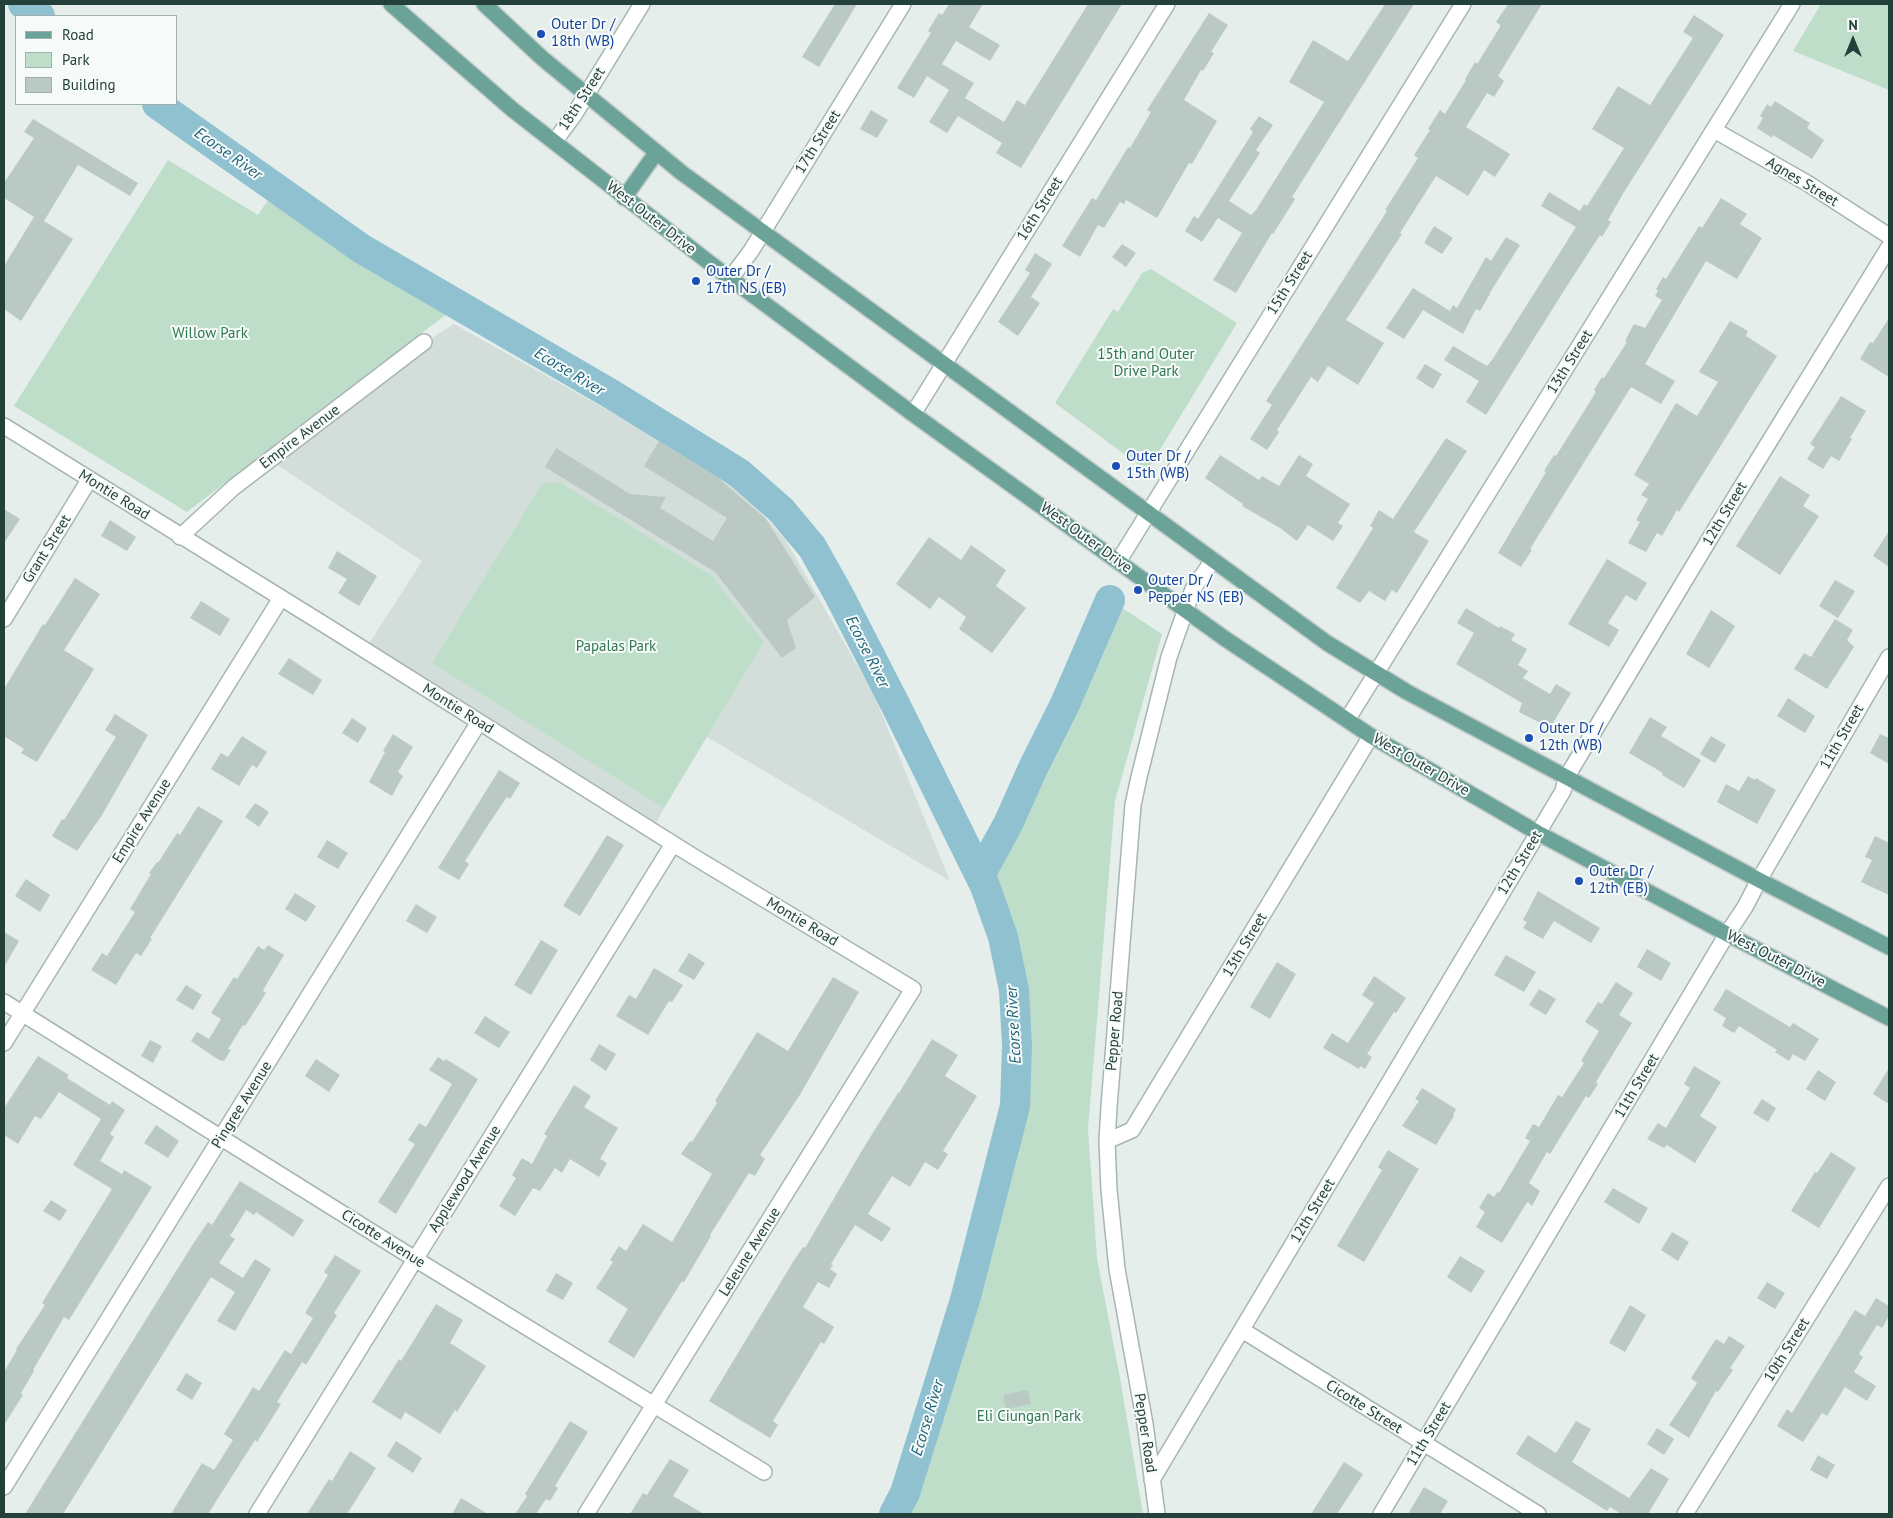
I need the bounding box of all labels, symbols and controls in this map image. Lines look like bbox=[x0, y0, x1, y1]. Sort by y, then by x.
legend bbox=[15, 15, 178, 105]
north arrow bbox=[1828, 15, 1878, 65]
place label: Outer Dr / 18th (WB) bbox=[551, 16, 615, 51]
text: N bbox=[1848, 16, 1858, 34]
text: Road bbox=[62, 25, 94, 44]
marker: Outer Dr / 18th (WB) bbox=[535, 28, 547, 40]
text: Park bbox=[62, 50, 90, 69]
street label: 18th Street bbox=[555, 64, 609, 134]
text: Building bbox=[62, 75, 116, 94]
street label: 17th Street bbox=[791, 107, 845, 177]
water label: Ecorse River bbox=[190, 124, 266, 184]
street label: Agnes Street bbox=[1763, 153, 1841, 211]
street label: 16th Street bbox=[1013, 174, 1067, 244]
street label: West Outer Drive bbox=[603, 178, 699, 258]
street label: 15th Street bbox=[1263, 248, 1317, 318]
place label: Outer Dr / 17th NS (EB) bbox=[706, 263, 787, 298]
marker: Outer Dr / 17th NS (EB) bbox=[690, 275, 702, 287]
park label: Willow Park bbox=[172, 325, 248, 343]
street label: 13th Street bbox=[1543, 327, 1597, 397]
water label: Ecorse River bbox=[531, 344, 607, 400]
park label: 15th and Outer Drive Park bbox=[1097, 346, 1195, 381]
street label: Empire Avenue bbox=[256, 401, 344, 473]
place label: Outer Dr / 15th (WB) bbox=[1126, 448, 1190, 483]
marker: Outer Dr / 15th (WB) bbox=[1110, 460, 1122, 472]
street label: Montie Road bbox=[75, 466, 153, 524]
street label: 12th Street bbox=[1699, 479, 1751, 549]
street label: West Outer Drive bbox=[1037, 499, 1135, 577]
street label: Grant Street bbox=[19, 511, 75, 587]
place label: Outer Dr / Pepper NS (EB) bbox=[1148, 572, 1244, 607]
marker: Outer Dr / Pepper NS (EB) bbox=[1132, 584, 1144, 596]
water label: Ecorse River bbox=[841, 613, 893, 691]
park label: Papalas Park bbox=[576, 638, 656, 656]
street label: Montie Road bbox=[419, 680, 497, 738]
street label: 11th Street bbox=[1816, 701, 1868, 773]
place label: Outer Dr / 12th (WB) bbox=[1539, 720, 1603, 755]
street label: West Outer Drive bbox=[1370, 730, 1472, 800]
marker: Outer Dr / 12th (WB) bbox=[1523, 732, 1535, 744]
street label: Empire Avenue bbox=[109, 776, 175, 866]
street label: 12th Street bbox=[1494, 828, 1546, 898]
place label: Outer Dr / 12th (EB) bbox=[1589, 863, 1653, 898]
marker: Outer Dr / 12th (EB) bbox=[1573, 875, 1585, 887]
street label: Montie Road bbox=[763, 894, 841, 950]
street label: 13th Street bbox=[1219, 910, 1271, 980]
street label: West Outer Drive bbox=[1724, 926, 1828, 992]
water label: Ecorse River bbox=[1002, 985, 1026, 1065]
street label: Pepper Road bbox=[1103, 990, 1127, 1072]
street label: 11th Street bbox=[1611, 1051, 1663, 1121]
street label: Pingree Avenue bbox=[208, 1058, 276, 1152]
street label: Applewood Avenue bbox=[425, 1122, 505, 1236]
street label: 12th Street bbox=[1287, 1176, 1339, 1246]
street label: LeJeune Avenue bbox=[716, 1204, 784, 1300]
street label: Cicotte Avenue bbox=[338, 1206, 428, 1272]
street label: 10th Street bbox=[1760, 1315, 1814, 1385]
street label: Cicotte Street bbox=[1322, 1376, 1406, 1438]
water label: Ecorse River bbox=[907, 1378, 949, 1458]
street label: Pepper Road bbox=[1130, 1392, 1160, 1474]
street label: 11th Street bbox=[1403, 1399, 1455, 1469]
park label: Eli Ciungan Park bbox=[977, 1408, 1081, 1426]

